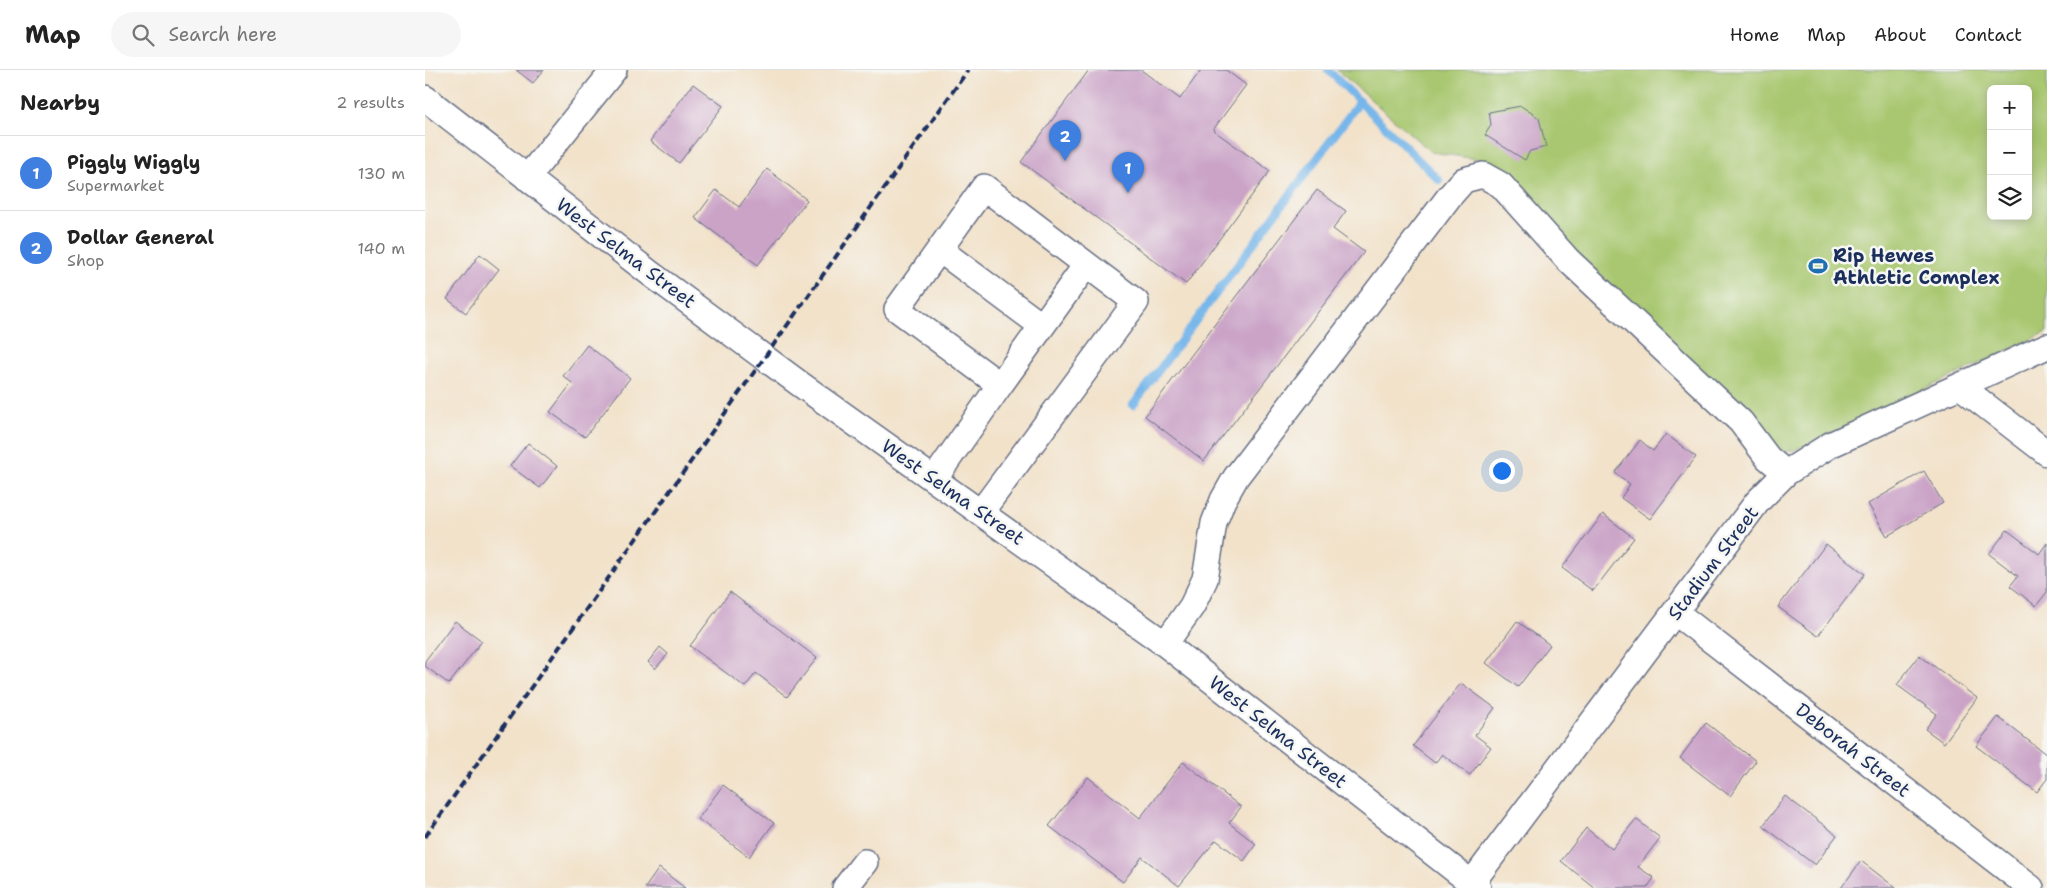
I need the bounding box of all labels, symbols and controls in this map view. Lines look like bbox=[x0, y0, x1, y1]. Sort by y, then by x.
search box bbox=[111, 12, 461, 57]
text: Map bbox=[25, 19, 81, 51]
icon: search bbox=[129, 21, 157, 49]
text: Search here bbox=[169, 22, 277, 47]
text: Home bbox=[1730, 23, 1779, 47]
text: Map bbox=[1807, 23, 1846, 47]
text: About bbox=[1874, 23, 1927, 47]
text: Contact bbox=[1955, 23, 2022, 47]
map controls bbox=[1987, 85, 2032, 220]
button: + bbox=[1987, 85, 2032, 130]
text: Nearby bbox=[20, 89, 100, 117]
text: 2 results bbox=[336, 92, 405, 113]
pin: 2 bbox=[1049, 120, 1081, 161]
button: − bbox=[1987, 130, 2032, 175]
text: Piggly Wiggly bbox=[67, 150, 200, 175]
pin: 1 bbox=[1112, 152, 1144, 193]
text: 1 bbox=[32, 163, 40, 184]
text: 130 m bbox=[358, 163, 405, 184]
text: Supermarket bbox=[67, 175, 164, 196]
button: layers bbox=[1987, 175, 2032, 220]
street label: West Selma Street bbox=[551, 192, 701, 314]
text: Dollar General bbox=[67, 225, 214, 250]
text: 2 bbox=[30, 238, 42, 259]
text: 140 m bbox=[358, 238, 405, 259]
place label: Rip Hewes Athletic Complex bbox=[1833, 243, 2000, 290]
text: Shop bbox=[67, 250, 104, 271]
sports icon: Rip Hewes Athletic Complex bbox=[1807, 255, 1829, 277]
street label: West Selma Street bbox=[877, 433, 1029, 551]
your location bbox=[1489, 458, 1515, 484]
street label: Stadium Street bbox=[1662, 501, 1764, 625]
street label: West Selma Street bbox=[1204, 670, 1352, 794]
street label: Deborah Street bbox=[1790, 697, 1916, 803]

